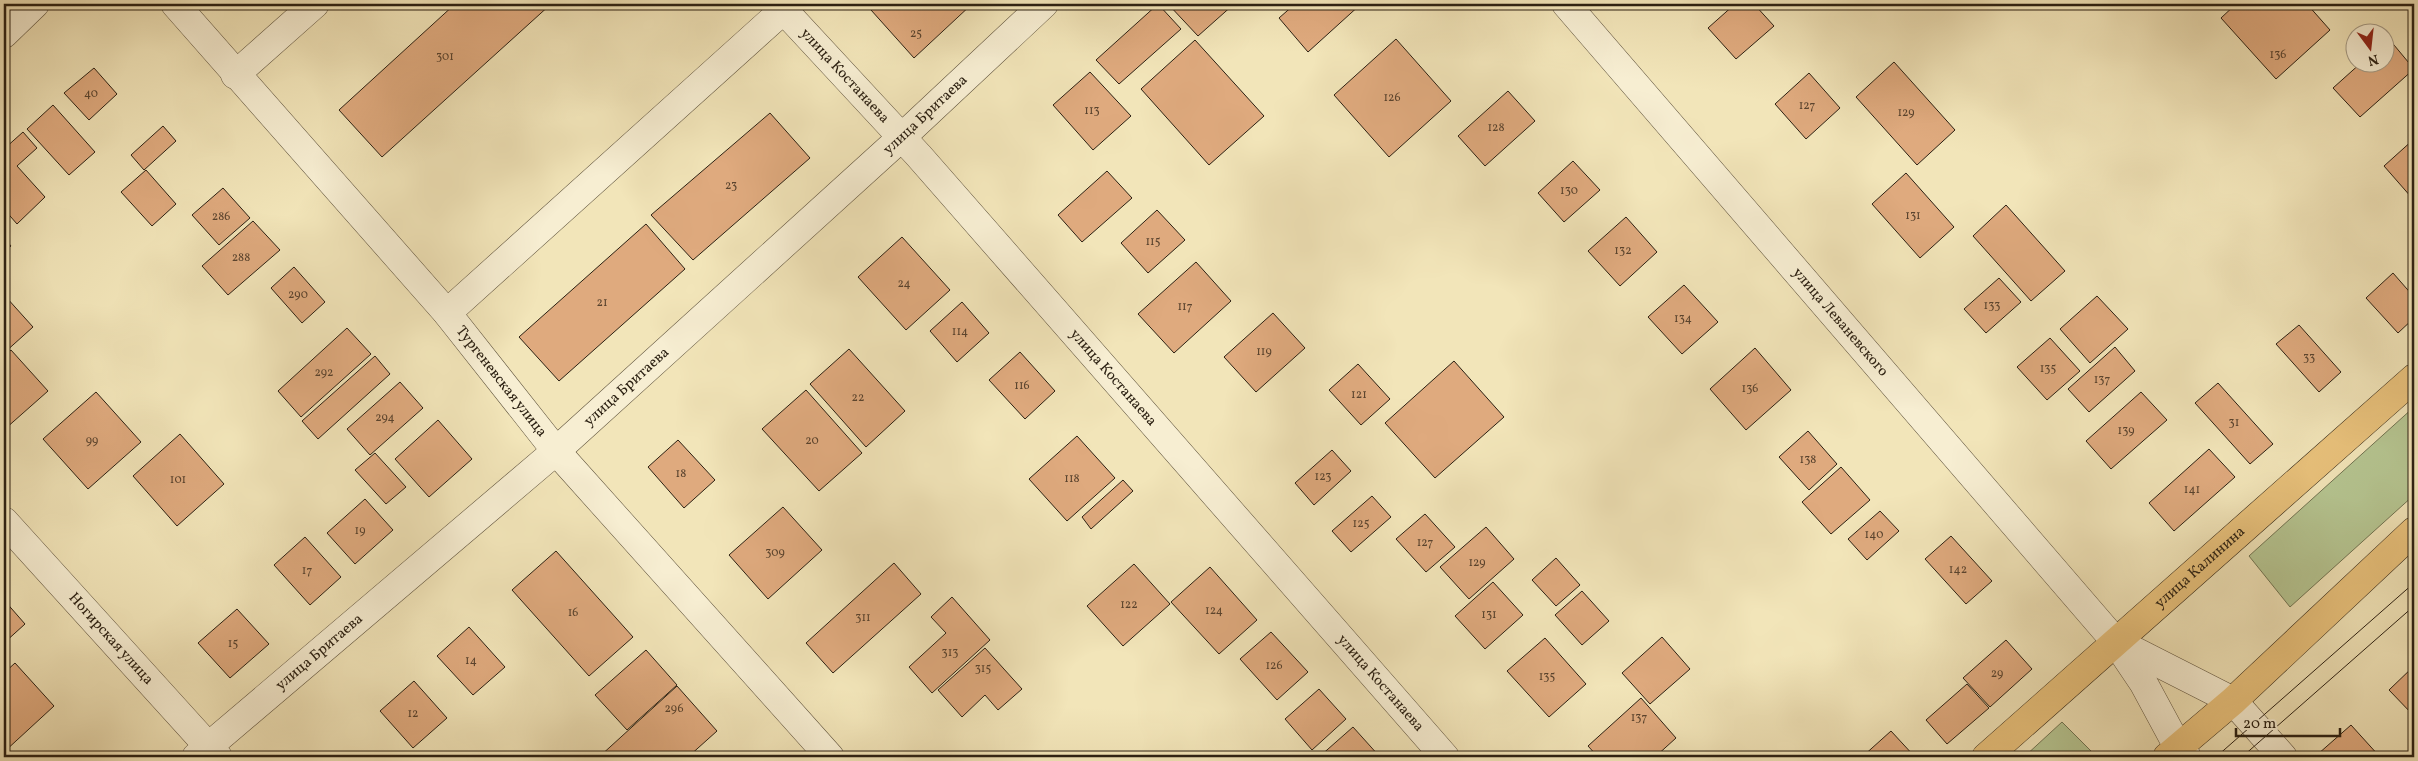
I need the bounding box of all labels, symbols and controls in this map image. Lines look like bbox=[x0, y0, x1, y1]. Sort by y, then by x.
north arrow bbox=[2346, 22, 2396, 72]
street label: улица Костанаева bbox=[795, 24, 894, 128]
house number: 25 bbox=[910, 26, 922, 42]
house number: 136 bbox=[2270, 47, 2286, 63]
house number: 301 bbox=[436, 49, 454, 65]
text: N bbox=[2366, 49, 2380, 70]
street label: улица Бритаева bbox=[878, 70, 973, 160]
house number: 40 bbox=[84, 86, 98, 102]
house number: 126 bbox=[1383, 90, 1401, 106]
house number: 127 bbox=[1799, 98, 1815, 114]
house number: 113 bbox=[1084, 103, 1100, 119]
house number: 129 bbox=[1897, 105, 1915, 121]
house number: 128 bbox=[1487, 120, 1505, 136]
house number: 23 bbox=[725, 178, 737, 194]
house number: 130 bbox=[1560, 183, 1578, 199]
house number: 131 bbox=[1905, 208, 1921, 224]
house number: 286 bbox=[212, 209, 230, 225]
house number: 115 bbox=[1145, 234, 1161, 250]
house number: 132 bbox=[1614, 243, 1632, 259]
house number: 288 bbox=[232, 250, 250, 266]
street label: улица Леваневского bbox=[1787, 263, 1893, 381]
house number: 24 bbox=[897, 276, 911, 292]
house number: 290 bbox=[288, 287, 308, 303]
house number: 21 bbox=[596, 295, 608, 311]
house number: 133 bbox=[1984, 298, 2000, 314]
house number: 117 bbox=[1177, 299, 1193, 315]
house number: 134 bbox=[1674, 311, 1692, 327]
street label: Тургеневская улица bbox=[451, 321, 552, 442]
house number: 114 bbox=[952, 324, 968, 340]
street label: улица Костанаева bbox=[1065, 325, 1161, 431]
street label: улица Бритаева bbox=[579, 342, 674, 431]
house number: 119 bbox=[1256, 344, 1272, 360]
house number: 33 bbox=[2303, 350, 2315, 366]
house number: 135 bbox=[2040, 361, 2057, 377]
house number: 292 bbox=[315, 365, 334, 381]
house number: 137 bbox=[2094, 372, 2110, 388]
house number: 116 bbox=[1014, 378, 1030, 394]
house number: 136 bbox=[1742, 381, 1758, 397]
house number: 121 bbox=[1351, 387, 1367, 403]
house number: 22 bbox=[852, 390, 864, 406]
house number: 294 bbox=[375, 410, 395, 426]
house number: 31 bbox=[2229, 415, 2239, 431]
house number: 139 bbox=[2118, 423, 2134, 439]
house number: 99 bbox=[86, 433, 98, 449]
house number: 20 bbox=[805, 433, 819, 449]
house number: 138 bbox=[1800, 452, 1816, 468]
house number: 18 bbox=[676, 466, 686, 482]
house number: 123 bbox=[1315, 469, 1331, 485]
house number: 118 bbox=[1064, 471, 1080, 487]
house number: 101 bbox=[170, 472, 186, 488]
house number: 141 bbox=[2184, 482, 2200, 498]
house number: 125 bbox=[1353, 516, 1370, 532]
street label: улица Калинина bbox=[2150, 522, 2250, 613]
house number: 19 bbox=[355, 523, 365, 539]
house number: 140 bbox=[1865, 527, 1883, 543]
house number: 127 bbox=[1417, 535, 1433, 551]
house number: 309 bbox=[765, 545, 785, 561]
house number: 129 bbox=[1468, 555, 1486, 571]
house number: 142 bbox=[1949, 562, 1967, 578]
house number: 17 bbox=[302, 563, 312, 579]
street label: Ногирская улица bbox=[63, 588, 158, 690]
house number: 122 bbox=[1120, 597, 1138, 613]
house number: 124 bbox=[1205, 603, 1223, 619]
house number: 16 bbox=[568, 605, 578, 621]
house number: 131 bbox=[1481, 607, 1497, 623]
street label: улица Бритаева bbox=[271, 609, 368, 695]
house number: 311 bbox=[855, 610, 871, 626]
street label: улица Костанаева bbox=[1332, 630, 1429, 736]
house number: 15 bbox=[228, 636, 238, 652]
house number: 313 bbox=[942, 645, 958, 661]
house number: 14 bbox=[465, 653, 477, 669]
house number: 126 bbox=[1265, 658, 1283, 674]
house number: 315 bbox=[975, 661, 992, 677]
house number: 29 bbox=[1991, 666, 2003, 682]
house number: 135 bbox=[1539, 669, 1556, 685]
house number: 296 bbox=[664, 701, 684, 717]
house number: 12 bbox=[407, 706, 419, 722]
scale bar bbox=[2236, 706, 2339, 738]
house number: 137 bbox=[1631, 710, 1647, 726]
text: 20 m bbox=[2243, 714, 2276, 735]

